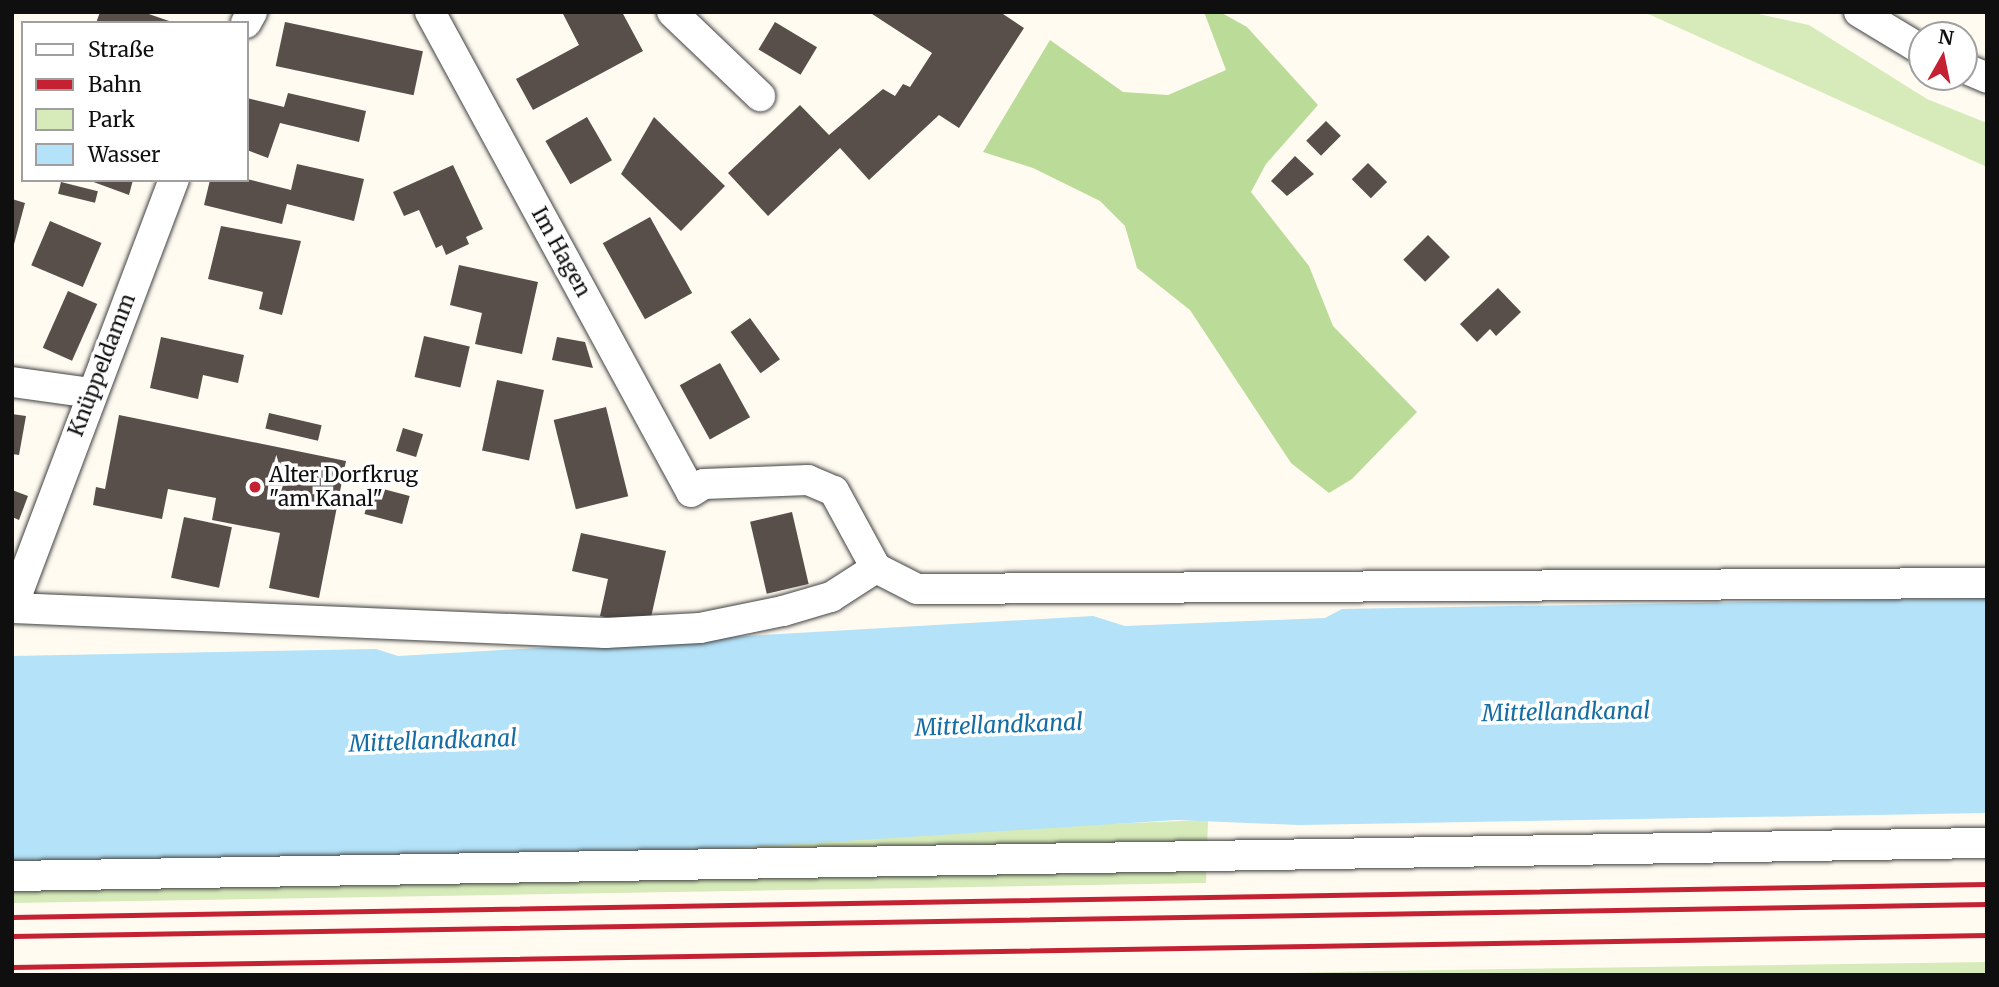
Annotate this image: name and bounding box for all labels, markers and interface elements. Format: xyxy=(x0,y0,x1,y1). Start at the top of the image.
legend xyxy=(21,21,248,182)
north arrow xyxy=(1908,21,1978,91)
text: N xyxy=(1937,24,1955,50)
text: Straße xyxy=(88,36,154,63)
text: Bahn xyxy=(88,71,142,98)
text: Park xyxy=(88,106,135,133)
text: Wasser xyxy=(88,141,160,168)
street label: Im Hagen xyxy=(526,203,596,301)
street label: Knüppeldamm xyxy=(63,290,141,440)
place label: Alter Dorfkrug "am Kanal" xyxy=(269,462,418,512)
marker: Alter Dorfkrug "am Kanal" xyxy=(247,479,263,495)
water label: Mittellandkanal xyxy=(1482,697,1650,727)
water label: Mittellandkanal xyxy=(914,708,1084,742)
water label: Mittellandkanal xyxy=(348,724,518,758)

